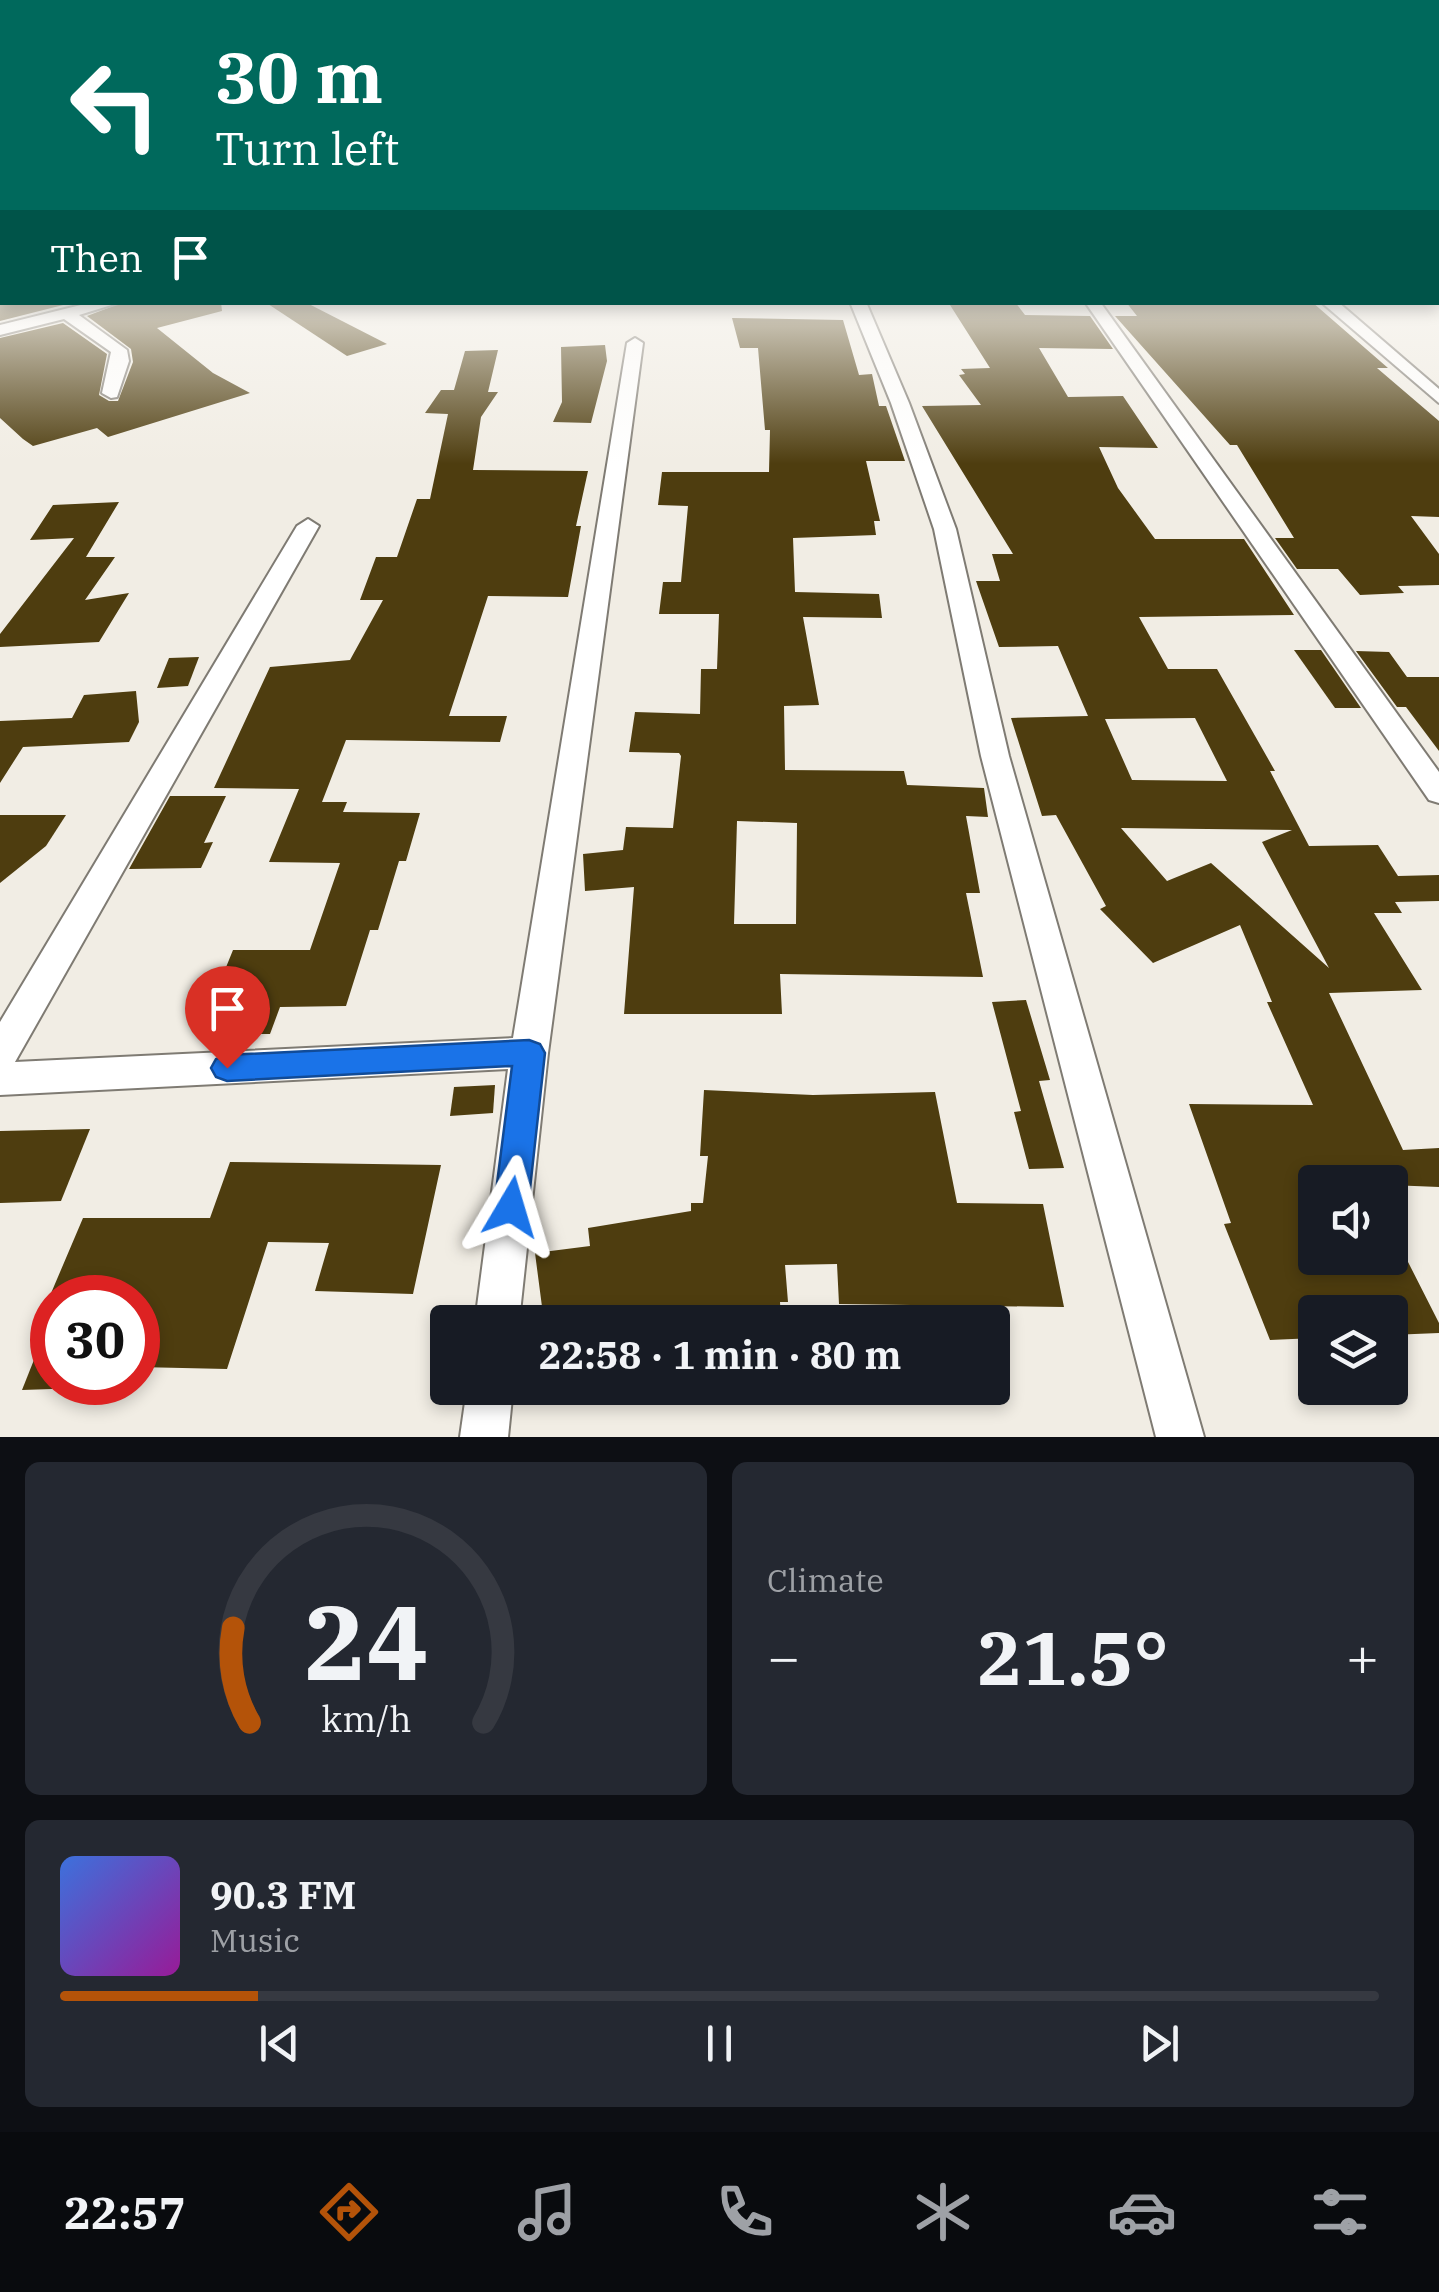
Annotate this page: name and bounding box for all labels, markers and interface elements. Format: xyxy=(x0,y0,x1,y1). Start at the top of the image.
text: 30 m xyxy=(215,31,383,122)
icon: left xyxy=(50,40,180,170)
text: Turn left xyxy=(215,119,399,177)
icon: arrive xyxy=(163,230,218,285)
text: Then xyxy=(50,233,143,282)
pin xyxy=(185,966,270,1069)
icon: arrive xyxy=(200,981,255,1036)
position arrow xyxy=(459,1155,563,1259)
map controls xyxy=(1298,1165,1408,1405)
button: sound xyxy=(1298,1165,1408,1275)
speed limit sign: 30 xyxy=(30,1275,160,1405)
button: layers xyxy=(1298,1295,1408,1405)
text: 22:58 · 1 min · 80 m xyxy=(539,1330,901,1379)
text: Climate xyxy=(767,1559,884,1601)
text: 24 xyxy=(304,1573,428,1709)
text: 21.5° xyxy=(977,1608,1169,1706)
text: − xyxy=(767,1621,800,1692)
text: + xyxy=(1346,1621,1379,1692)
text: km/h xyxy=(321,1695,411,1742)
text: 90.3 FM xyxy=(210,1870,356,1919)
text: Music xyxy=(210,1919,300,1961)
icon: previous xyxy=(252,2016,307,2071)
icon: pause xyxy=(692,2016,747,2071)
icon: next xyxy=(1132,2016,1187,2071)
icon: directions xyxy=(314,2177,384,2247)
icon: music xyxy=(512,2177,582,2247)
icon: phone xyxy=(710,2177,780,2247)
icon: climate xyxy=(908,2177,978,2247)
icon: car xyxy=(1107,2177,1177,2247)
icon: filters xyxy=(1305,2177,1375,2247)
text: 22:57 xyxy=(64,2183,186,2241)

